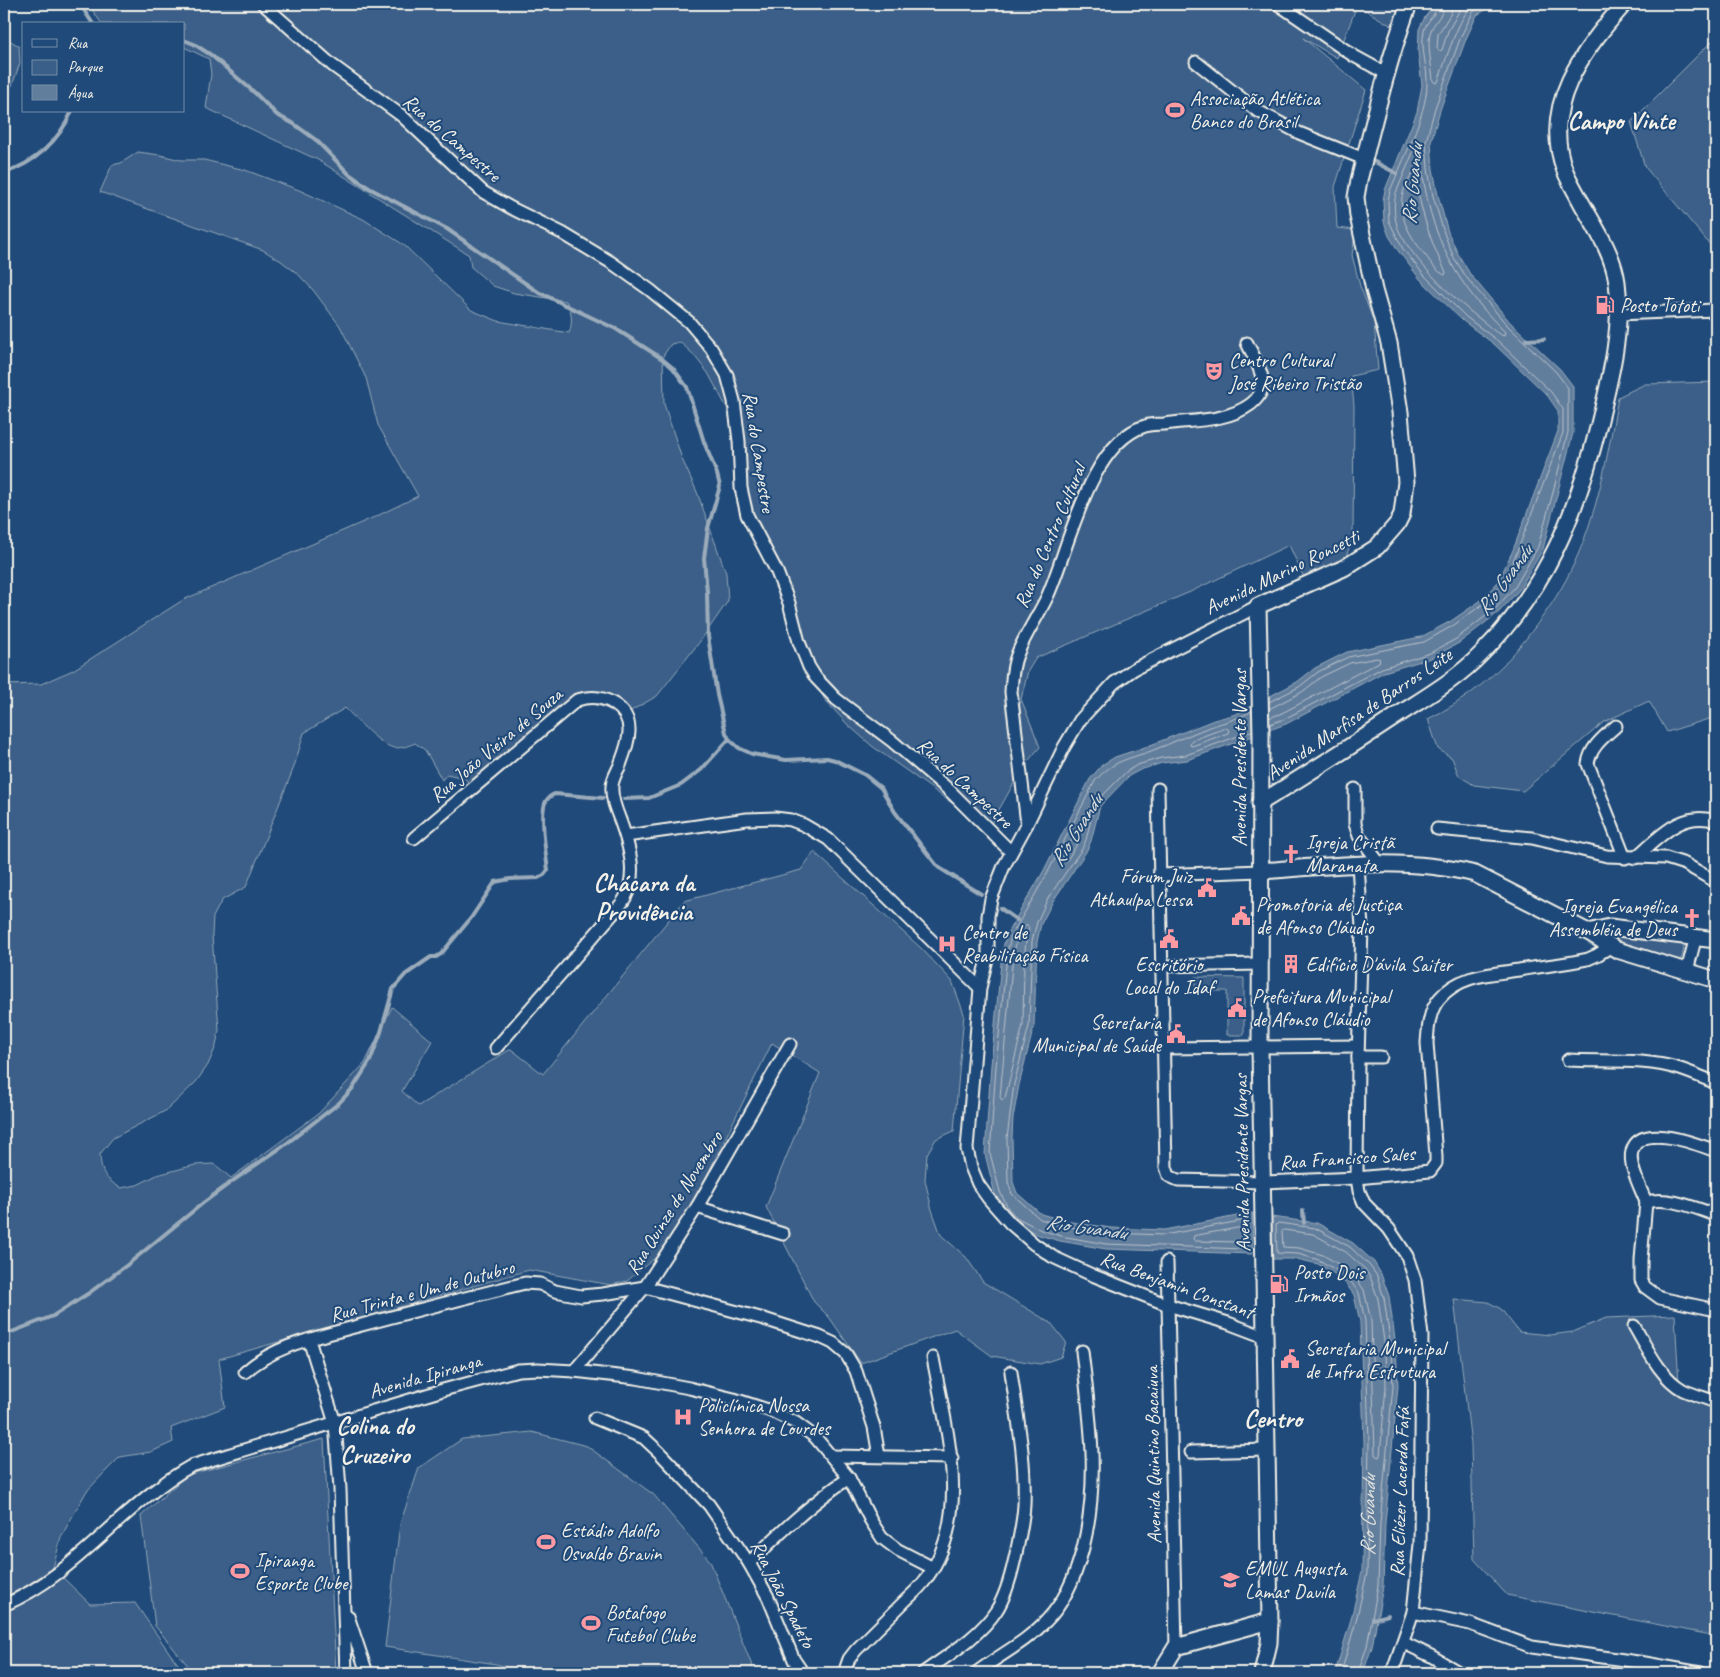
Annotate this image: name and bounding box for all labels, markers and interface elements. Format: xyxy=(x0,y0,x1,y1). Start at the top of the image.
legend xyxy=(22,22,185,112)
text: Rua xyxy=(68,34,88,53)
text: Parque xyxy=(68,58,104,77)
text: Água xyxy=(68,84,93,103)
place label: Associação Atlética Banco do Brasil xyxy=(1190,86,1322,134)
street label: Rua do Campestre xyxy=(398,89,507,188)
sports icon: Associação Atlética Banco do Brasil xyxy=(1164,99,1186,121)
district label: Campo Vinte xyxy=(1567,105,1677,137)
water label: Rio Guandu xyxy=(1396,140,1429,225)
place label: Posto Tototi xyxy=(1620,293,1702,318)
fuel station icon: Posto Tototi xyxy=(1594,294,1616,316)
place label: Centro Cultural José Ribeiro Tristão xyxy=(1228,348,1362,396)
theatre icon: Centro Cultural José Ribeiro Tristão xyxy=(1203,360,1225,382)
street label: Rua do Campestre xyxy=(737,390,781,516)
street label: Rua do Centro Cultural xyxy=(1008,457,1093,612)
street label: Avenida Marino Roncetti xyxy=(1201,523,1365,620)
water label: Rio Guandu xyxy=(1470,537,1540,620)
street label: Avenida Marfisa de Barros Leite xyxy=(1261,642,1458,786)
street label: Avenida Presidente Vargas xyxy=(1227,667,1252,847)
street label: Rua João Vieira de Souza xyxy=(424,681,569,808)
street label: Rua do Campestre xyxy=(912,732,1019,835)
water label: Rio Guandu xyxy=(1044,786,1110,871)
place label: Igreja Cristã Maranata xyxy=(1306,830,1396,878)
church icon: Igreja Cristã Maranata xyxy=(1280,843,1302,865)
place label: Fórum Juiz Athaulpa Lessa xyxy=(1089,864,1194,912)
district label: Chácara da Providência xyxy=(594,867,697,928)
public building icon: Fórum Juiz Athaulpa Lessa xyxy=(1196,877,1218,899)
place label: Promotoria de Justiça de Afonso Cláudio xyxy=(1256,892,1403,940)
place label: Igreja Evangélica Assembléia de Deus xyxy=(1549,894,1679,942)
public building icon: Promotoria de Justiça de Afonso Cláudio xyxy=(1230,905,1252,927)
church icon: Igreja Evangélica Assembléia de Deus xyxy=(1681,907,1703,929)
place label: Centro de Reabilitação Física xyxy=(962,920,1089,968)
public building icon: Escritório Local do Idaf xyxy=(1158,928,1180,950)
hospital icon: Centro de Reabilitação Física xyxy=(936,933,958,955)
place label: Escritório Local do Idaf xyxy=(1125,952,1218,1000)
place label: Edifício D'ávila Saiter xyxy=(1306,952,1454,977)
building icon: Edifício D'ávila Saiter xyxy=(1280,953,1302,975)
place label: Prefeitura Municipal de Afonso Cláudio xyxy=(1252,984,1394,1032)
public building icon: Prefeitura Municipal de Afonso Cláudio xyxy=(1226,997,1248,1019)
place label: Secretaria Municipal de Saúde xyxy=(1033,1010,1163,1058)
public building icon: Secretaria Municipal de Saúde xyxy=(1165,1023,1187,1045)
street label: Avenida Presidente Vargas xyxy=(1228,1072,1256,1252)
street label: Rua Quinze de Novembro xyxy=(620,1126,729,1279)
street label: Rua Francisco Sales xyxy=(1279,1141,1418,1175)
water label: Rio Guandu xyxy=(1044,1209,1131,1246)
street label: Rua Benjamin Constant xyxy=(1097,1246,1260,1325)
street label: Rua Trinta e Um de Outubro xyxy=(327,1254,518,1328)
place label: Posto Dois Irmãos xyxy=(1294,1260,1366,1308)
fuel station icon: Posto Dois Irmãos xyxy=(1268,1273,1290,1295)
place label: Secretaria Municipal de Infra Estrutura xyxy=(1305,1336,1449,1384)
street label: Avenida Ipiranga xyxy=(366,1348,486,1404)
public building icon: Secretaria Municipal de Infra Estrutura xyxy=(1279,1348,1301,1370)
street label: Avenida Quintino Bacaiuva xyxy=(1139,1364,1167,1544)
place label: Policlínica Nossa Senhora de Lourdes xyxy=(698,1393,832,1441)
district label: Centro xyxy=(1244,1403,1305,1435)
street label: Rua Eliézer Lacerda Fafá xyxy=(1385,1405,1416,1577)
hospital icon: Policlínica Nossa Senhora de Lourdes xyxy=(672,1406,694,1428)
district label: Colina do Cruzeiro xyxy=(336,1410,416,1471)
water label: Rio Guandu xyxy=(1354,1472,1382,1556)
place label: Estádio Adolfo Osvaldo Bravin xyxy=(561,1518,663,1566)
sports icon: Estádio Adolfo Osvaldo Bravin xyxy=(535,1531,557,1553)
street label: Rua João Spadeto xyxy=(745,1536,821,1653)
place label: Ipiranga Esporte Clube xyxy=(255,1548,349,1596)
place label: EMUL Augusta Lamas Davila xyxy=(1245,1556,1348,1604)
sports icon: Ipiranga Esporte Clube xyxy=(229,1560,251,1582)
school or university icon: EMUL Augusta Lamas Davila xyxy=(1219,1569,1241,1591)
place label: Botafogo Futebol Clube xyxy=(606,1600,696,1648)
sports icon: Botafogo Futebol Clube xyxy=(580,1612,602,1634)

